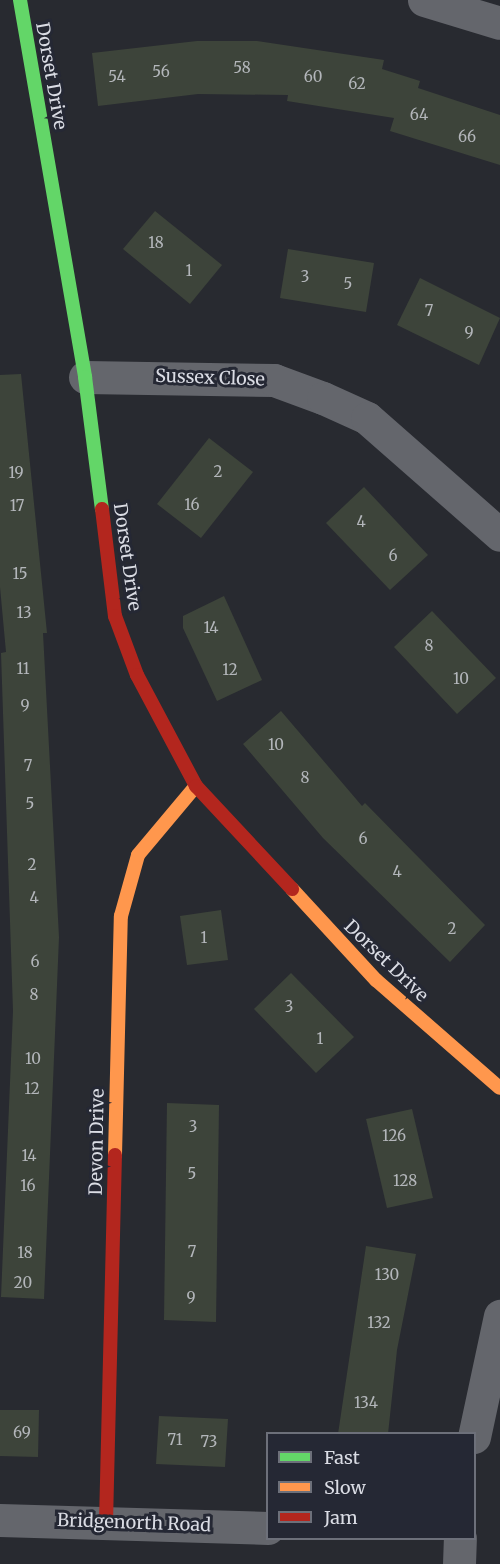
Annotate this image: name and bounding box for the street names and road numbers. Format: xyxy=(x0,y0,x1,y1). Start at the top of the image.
street label: Dorset Drive xyxy=(31,21,71,131)
street label: Sussex Close xyxy=(155,365,265,391)
street label: Dorset Drive xyxy=(109,502,145,612)
street label: Dorset Drive xyxy=(339,916,433,1006)
street label: Devon Drive xyxy=(85,1088,109,1196)
street label: Bridgenorth Road xyxy=(57,1510,211,1536)

